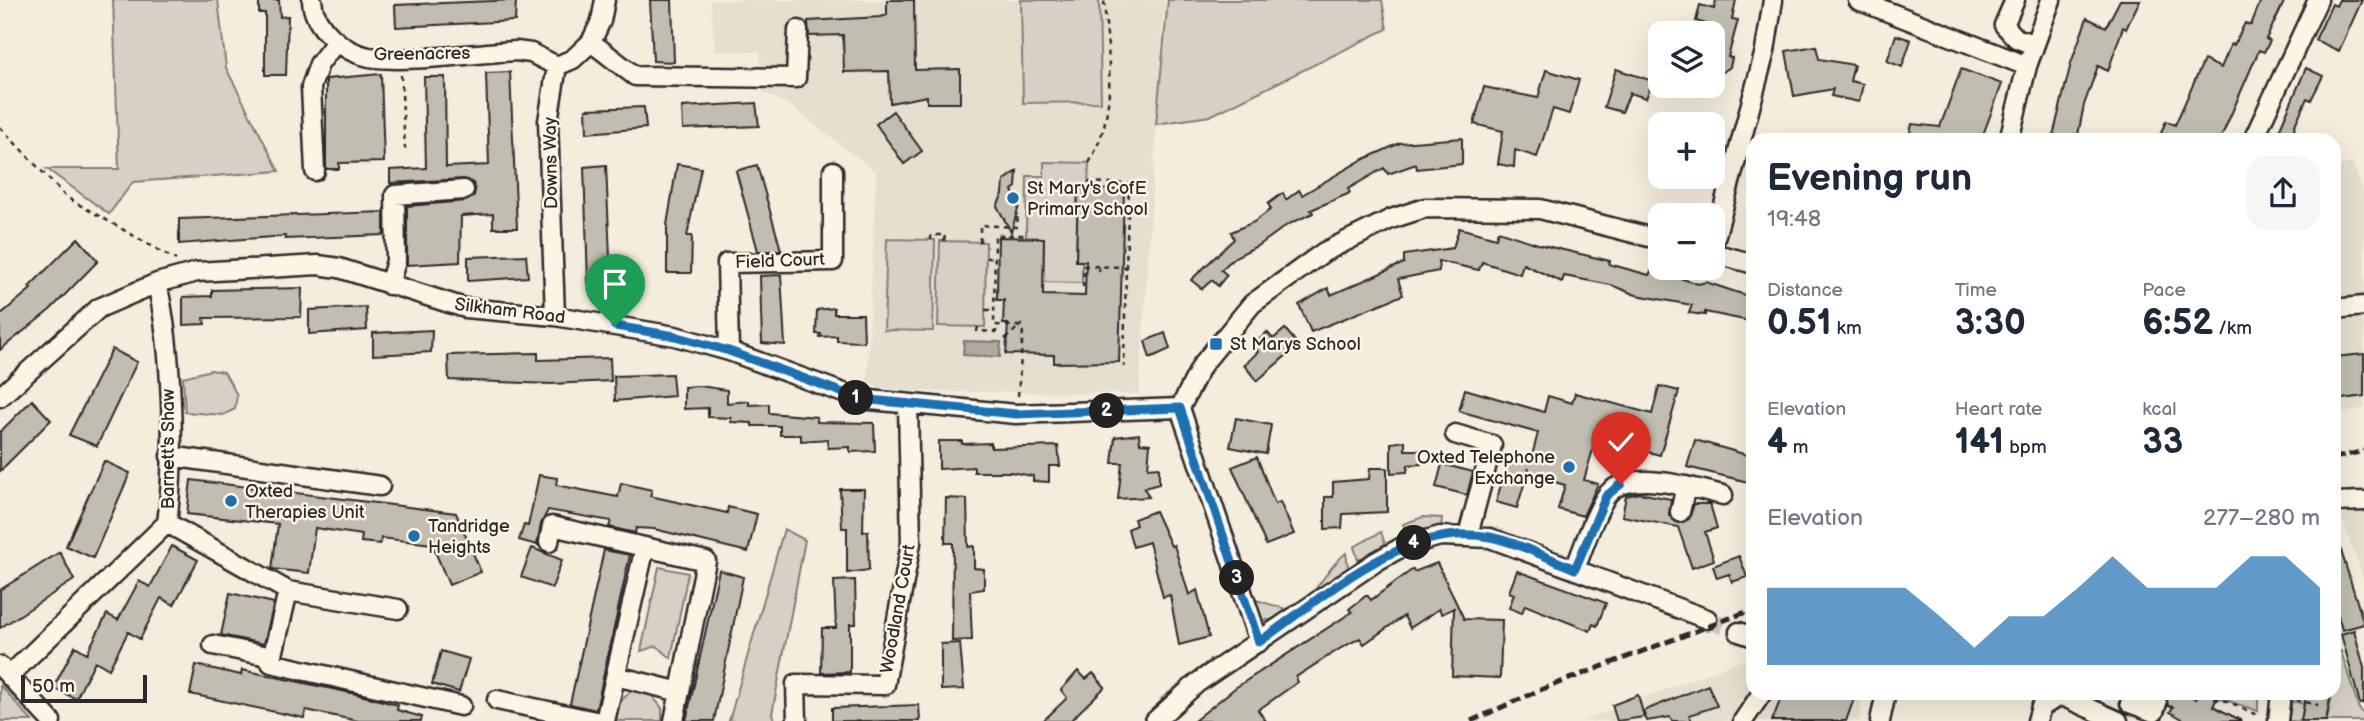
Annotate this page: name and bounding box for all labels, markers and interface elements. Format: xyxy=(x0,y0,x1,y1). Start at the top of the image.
map controls xyxy=(1648,21,1725,280)
button: layers xyxy=(1648,21,1725,98)
street label: Greenacres xyxy=(374,43,471,65)
button: + xyxy=(1648,112,1725,189)
street label: Downs Way xyxy=(540,116,562,209)
text: Evening run xyxy=(1767,156,1972,201)
button: share xyxy=(2246,156,2320,230)
place label: St Mary's CofE Primary School xyxy=(1027,178,1148,220)
marker: St Mary's CofE Primary School xyxy=(1005,190,1021,206)
button: − xyxy=(1648,203,1725,280)
text: 19:48 xyxy=(1767,205,1821,233)
street label: Field Court xyxy=(735,249,826,273)
pin xyxy=(585,254,645,326)
icon: arrive xyxy=(596,265,634,303)
text: Distance xyxy=(1767,279,1843,302)
text: Time xyxy=(1955,279,1997,302)
text: Pace xyxy=(2142,279,2186,302)
street label: Silkham Road xyxy=(453,294,567,328)
text: 0.51 xyxy=(1767,302,1831,345)
text: 3:30 xyxy=(1955,302,2026,345)
text: 6:52 xyxy=(2142,302,2213,345)
text: km xyxy=(1831,317,1862,340)
text: /km xyxy=(2213,317,2252,340)
place label: St Marys School xyxy=(1230,334,1361,355)
marker: St Marys School xyxy=(1208,336,1224,352)
pin: 1 xyxy=(838,380,874,416)
text: 1 xyxy=(852,386,860,409)
street label: Barnett's Shaw xyxy=(158,389,179,509)
pin: 2 xyxy=(1090,394,1124,428)
text: Elevation xyxy=(1767,398,1846,421)
text: Heart rate xyxy=(1955,398,2042,421)
text: kcal xyxy=(2142,398,2176,421)
text: 2 xyxy=(1101,399,1112,422)
pin xyxy=(1591,412,1651,484)
text: 4 xyxy=(1767,421,1788,464)
text: 141 xyxy=(1955,421,2004,464)
text: 33 xyxy=(2142,421,2183,464)
icon: check xyxy=(1602,423,1640,461)
text: m xyxy=(1788,436,1808,459)
text: bpm xyxy=(2004,436,2047,459)
place label: Oxted Telephone Exchange xyxy=(1417,447,1555,489)
marker: Oxted Telephone Exchange xyxy=(1561,459,1577,475)
place label: Oxted Therapies Unit xyxy=(245,481,365,523)
marker: Oxted Therapies Unit xyxy=(223,493,239,509)
text: Elevation xyxy=(1767,504,1863,532)
text: 277–280 m xyxy=(2203,504,2320,532)
place label: Tandridge Heights xyxy=(428,516,510,558)
pin: 4 xyxy=(1396,526,1432,560)
marker: Tandridge Heights xyxy=(406,528,422,544)
text: 4 xyxy=(1408,531,1419,554)
street label: Woodland Court xyxy=(876,542,920,675)
pin: 3 xyxy=(1220,560,1254,596)
text: 3 xyxy=(1231,566,1242,589)
scale bar xyxy=(21,672,147,704)
text: 50 m xyxy=(32,675,75,698)

